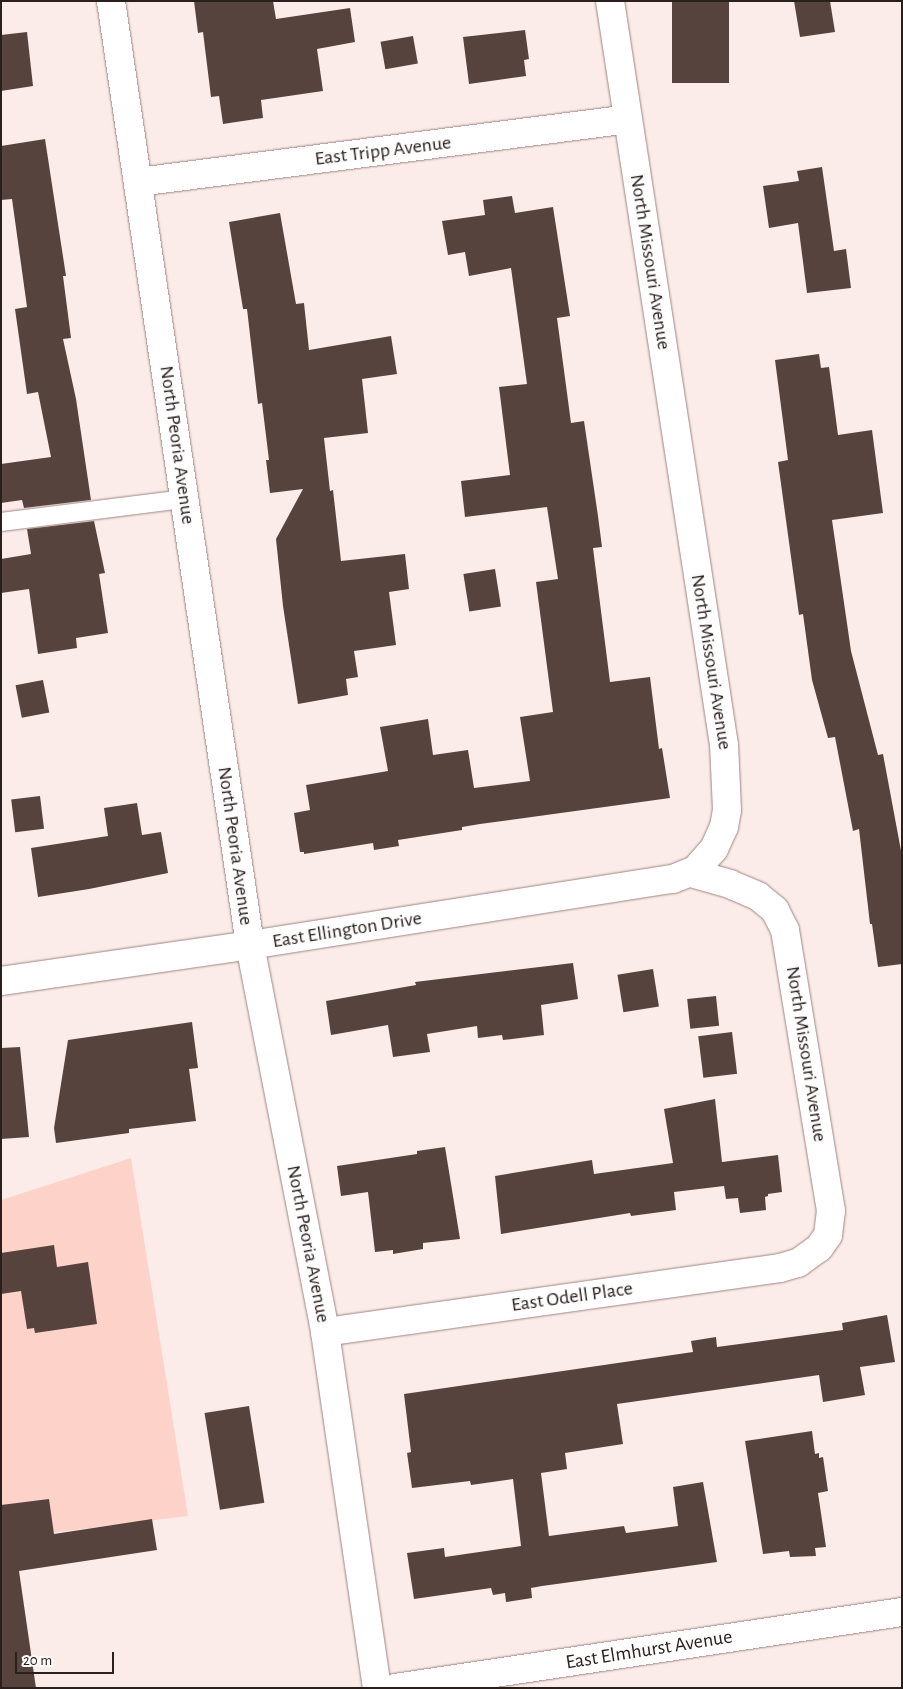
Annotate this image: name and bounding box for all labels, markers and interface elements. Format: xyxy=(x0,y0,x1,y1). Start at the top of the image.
street label: East Tripp Avenue xyxy=(313,131,453,171)
street label: North Missouri Avenue xyxy=(624,172,676,352)
street label: North Peoria Avenue xyxy=(154,364,200,526)
street label: North Missouri Avenue xyxy=(685,572,737,752)
street label: North Peoria Avenue xyxy=(212,765,258,927)
street label: East Ellington Drive xyxy=(271,906,423,954)
street label: North Missouri Avenue xyxy=(780,964,832,1144)
street label: North Peoria Avenue xyxy=(281,1163,335,1325)
street label: East Odell Place xyxy=(510,1277,634,1317)
street label: East Elmhurst Avenue xyxy=(564,1625,734,1675)
scale bar xyxy=(18,1642,116,1674)
text: 20 m xyxy=(23,1653,52,1668)

